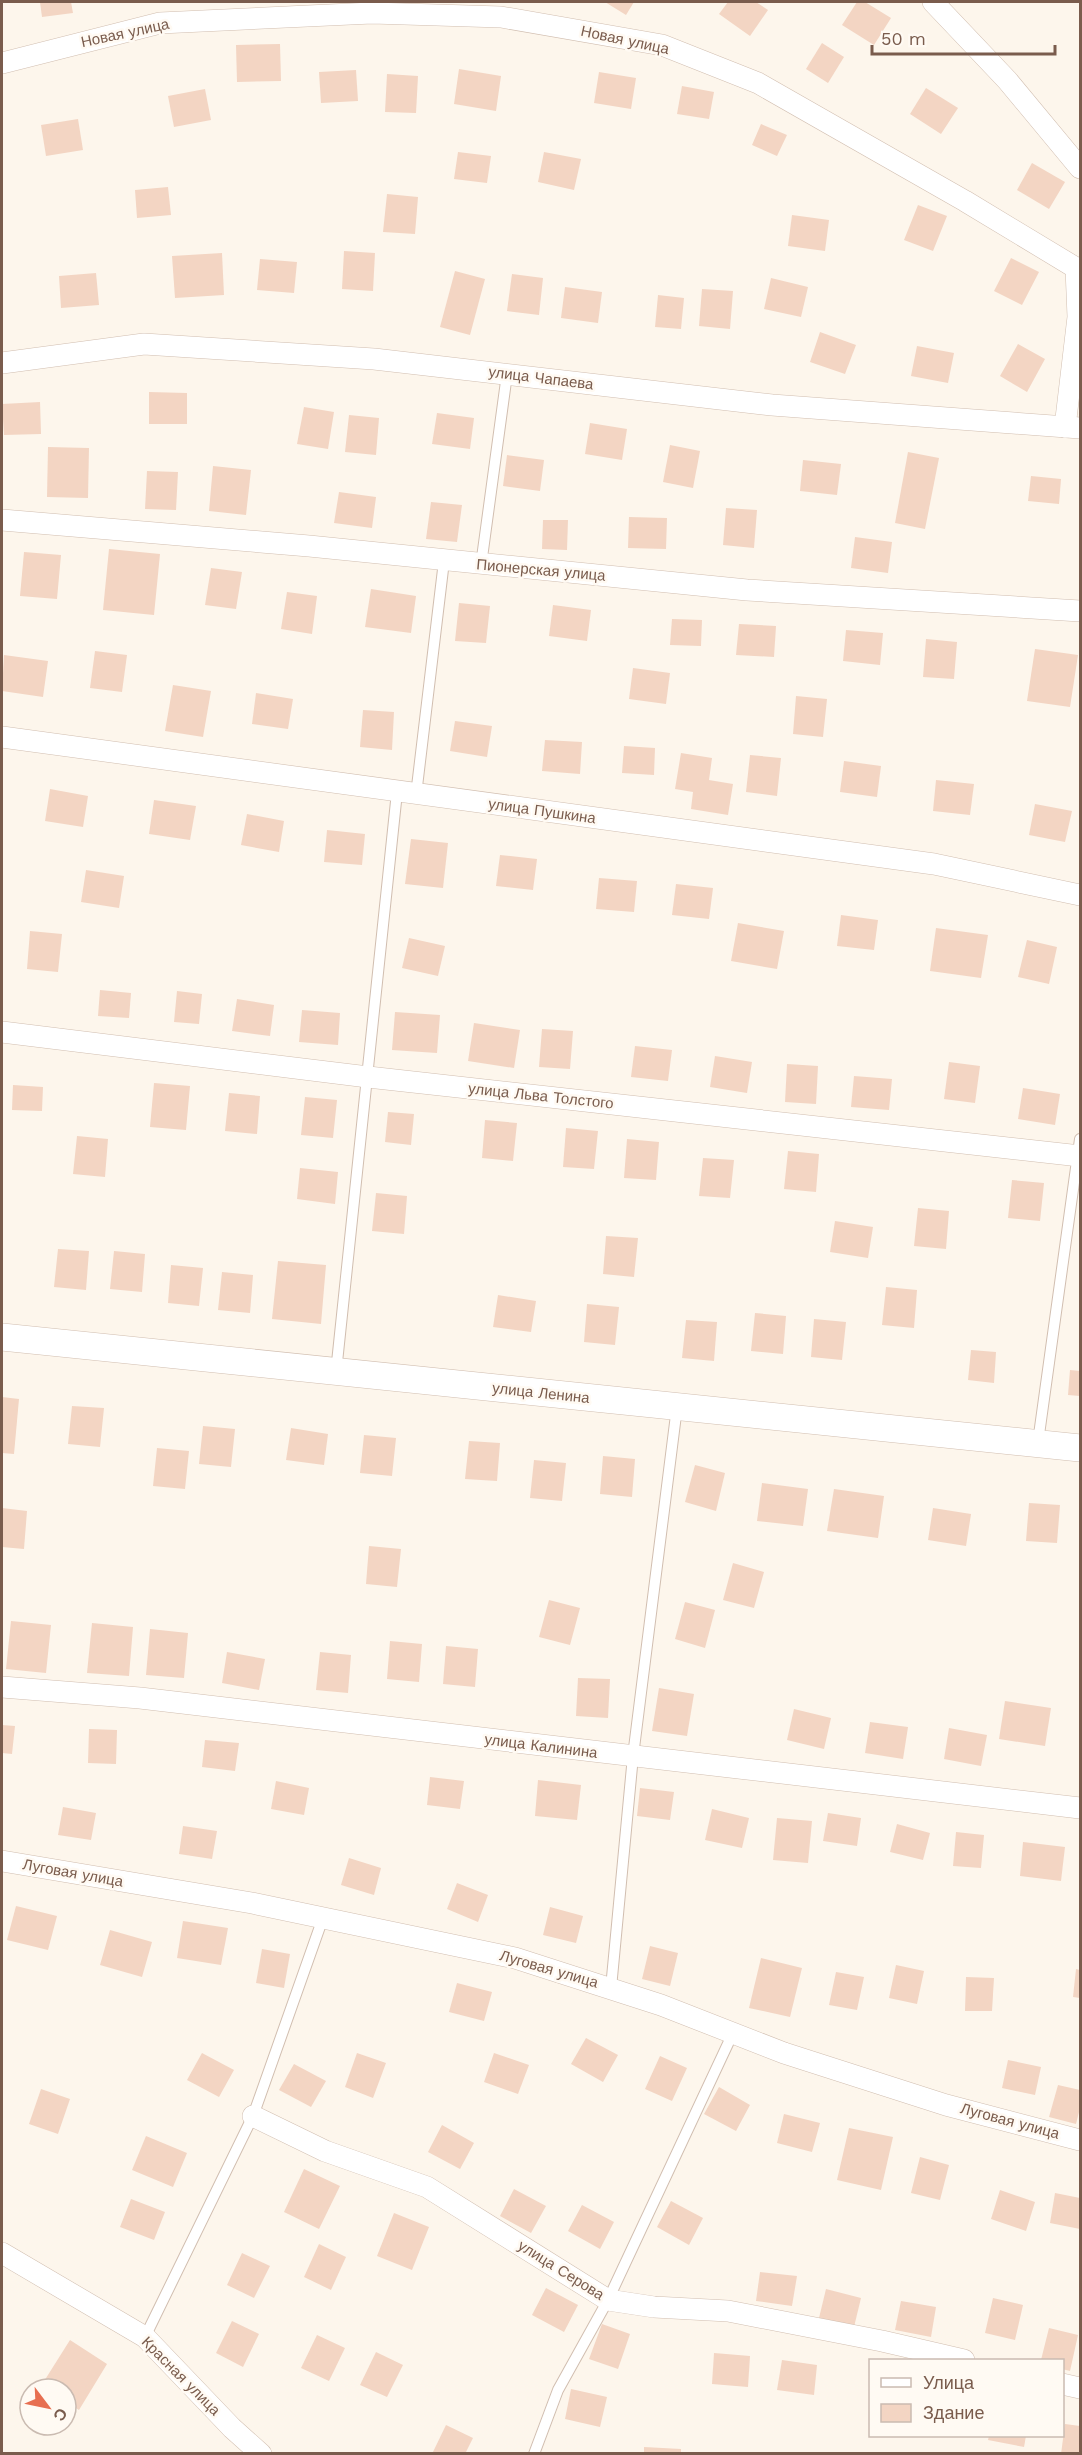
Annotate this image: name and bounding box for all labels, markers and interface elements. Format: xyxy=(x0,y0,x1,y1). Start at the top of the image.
street label: Новая улица xyxy=(79,15,171,51)
scale bar xyxy=(872,18,1055,56)
street label: Новая улица xyxy=(579,22,671,58)
text: 50 m xyxy=(881,28,926,49)
street label: улица Чапаева xyxy=(487,363,595,393)
street label: Пионерская улица xyxy=(476,555,607,585)
street label: улица Пушкина xyxy=(487,795,597,828)
street label: улица Льва Толстого xyxy=(467,1079,615,1113)
street label: улица Ленина xyxy=(491,1379,591,1407)
street label: улица Калинина xyxy=(483,1730,599,1762)
street label: Луговая улица xyxy=(21,1855,125,1891)
street label: Луговая улица xyxy=(498,1946,601,1992)
street label: Луговая улица xyxy=(959,2099,1062,2143)
street label: улица Серова xyxy=(515,2236,608,2304)
street label: Красная улица xyxy=(138,2333,225,2420)
legend xyxy=(869,2359,1064,2437)
text: Улица xyxy=(923,2372,975,2393)
north arrow xyxy=(18,2377,78,2437)
text: Здание xyxy=(923,2402,984,2423)
text: С xyxy=(49,2405,71,2425)

